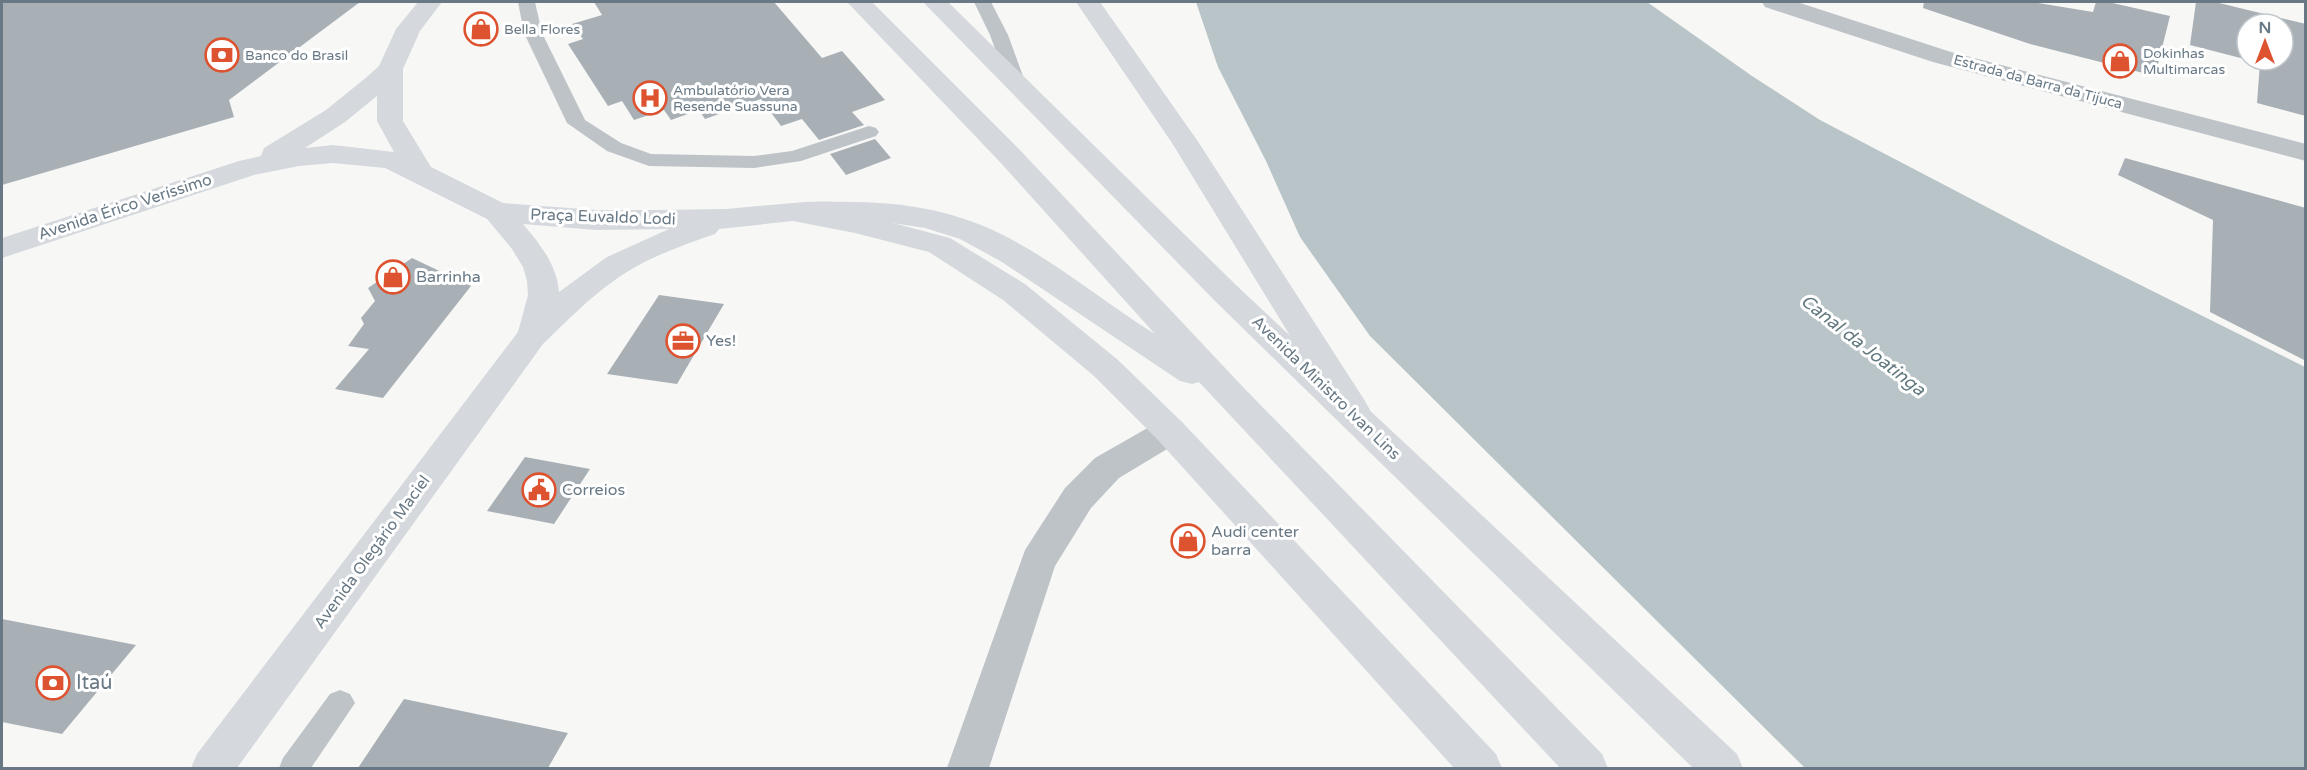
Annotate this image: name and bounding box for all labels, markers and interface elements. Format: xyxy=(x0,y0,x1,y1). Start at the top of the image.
shop icon: Bella Flores xyxy=(463,11,499,47)
north arrow xyxy=(2235,12,2295,72)
text: N xyxy=(2259,18,2271,38)
place label: Bella Flores xyxy=(504,21,581,38)
bank icon: Banco do Brasil xyxy=(204,37,240,73)
shop icon: Dokinhas Multimarcas xyxy=(2102,43,2138,79)
place label: Dokinhas Multimarcas xyxy=(2143,45,2225,78)
place label: Banco do Brasil xyxy=(245,47,348,64)
street label: Estrada da Barra da Tijuca xyxy=(1952,51,2124,113)
hospital icon: Ambulatório Vera Resende Suassuna xyxy=(632,80,668,116)
place label: Ambulatório Vera Resende Suassuna xyxy=(673,82,798,115)
street label: Avenida Érico Veríssimo xyxy=(36,169,214,245)
street label: Praça Euvaldo Lodi xyxy=(530,204,676,230)
shop icon: Barrinha xyxy=(375,259,411,295)
place label: Barrinha xyxy=(416,267,481,287)
water label: Canal da Joatinga xyxy=(1796,290,1930,401)
street label: Avenida Ministro Ivan Lins xyxy=(1248,312,1404,464)
office icon: Yes! xyxy=(665,323,701,359)
place label: Yes! xyxy=(706,331,736,351)
street label: Avenida Olegário Maciel xyxy=(310,471,434,633)
public building icon: Correios xyxy=(521,472,557,508)
place label: Correios xyxy=(562,480,625,500)
place label: Audi center barra xyxy=(1211,522,1300,560)
shop icon: Audi center barra xyxy=(1170,523,1206,559)
bank icon: Itaú xyxy=(35,665,71,701)
place label: Itaú xyxy=(76,671,112,695)

